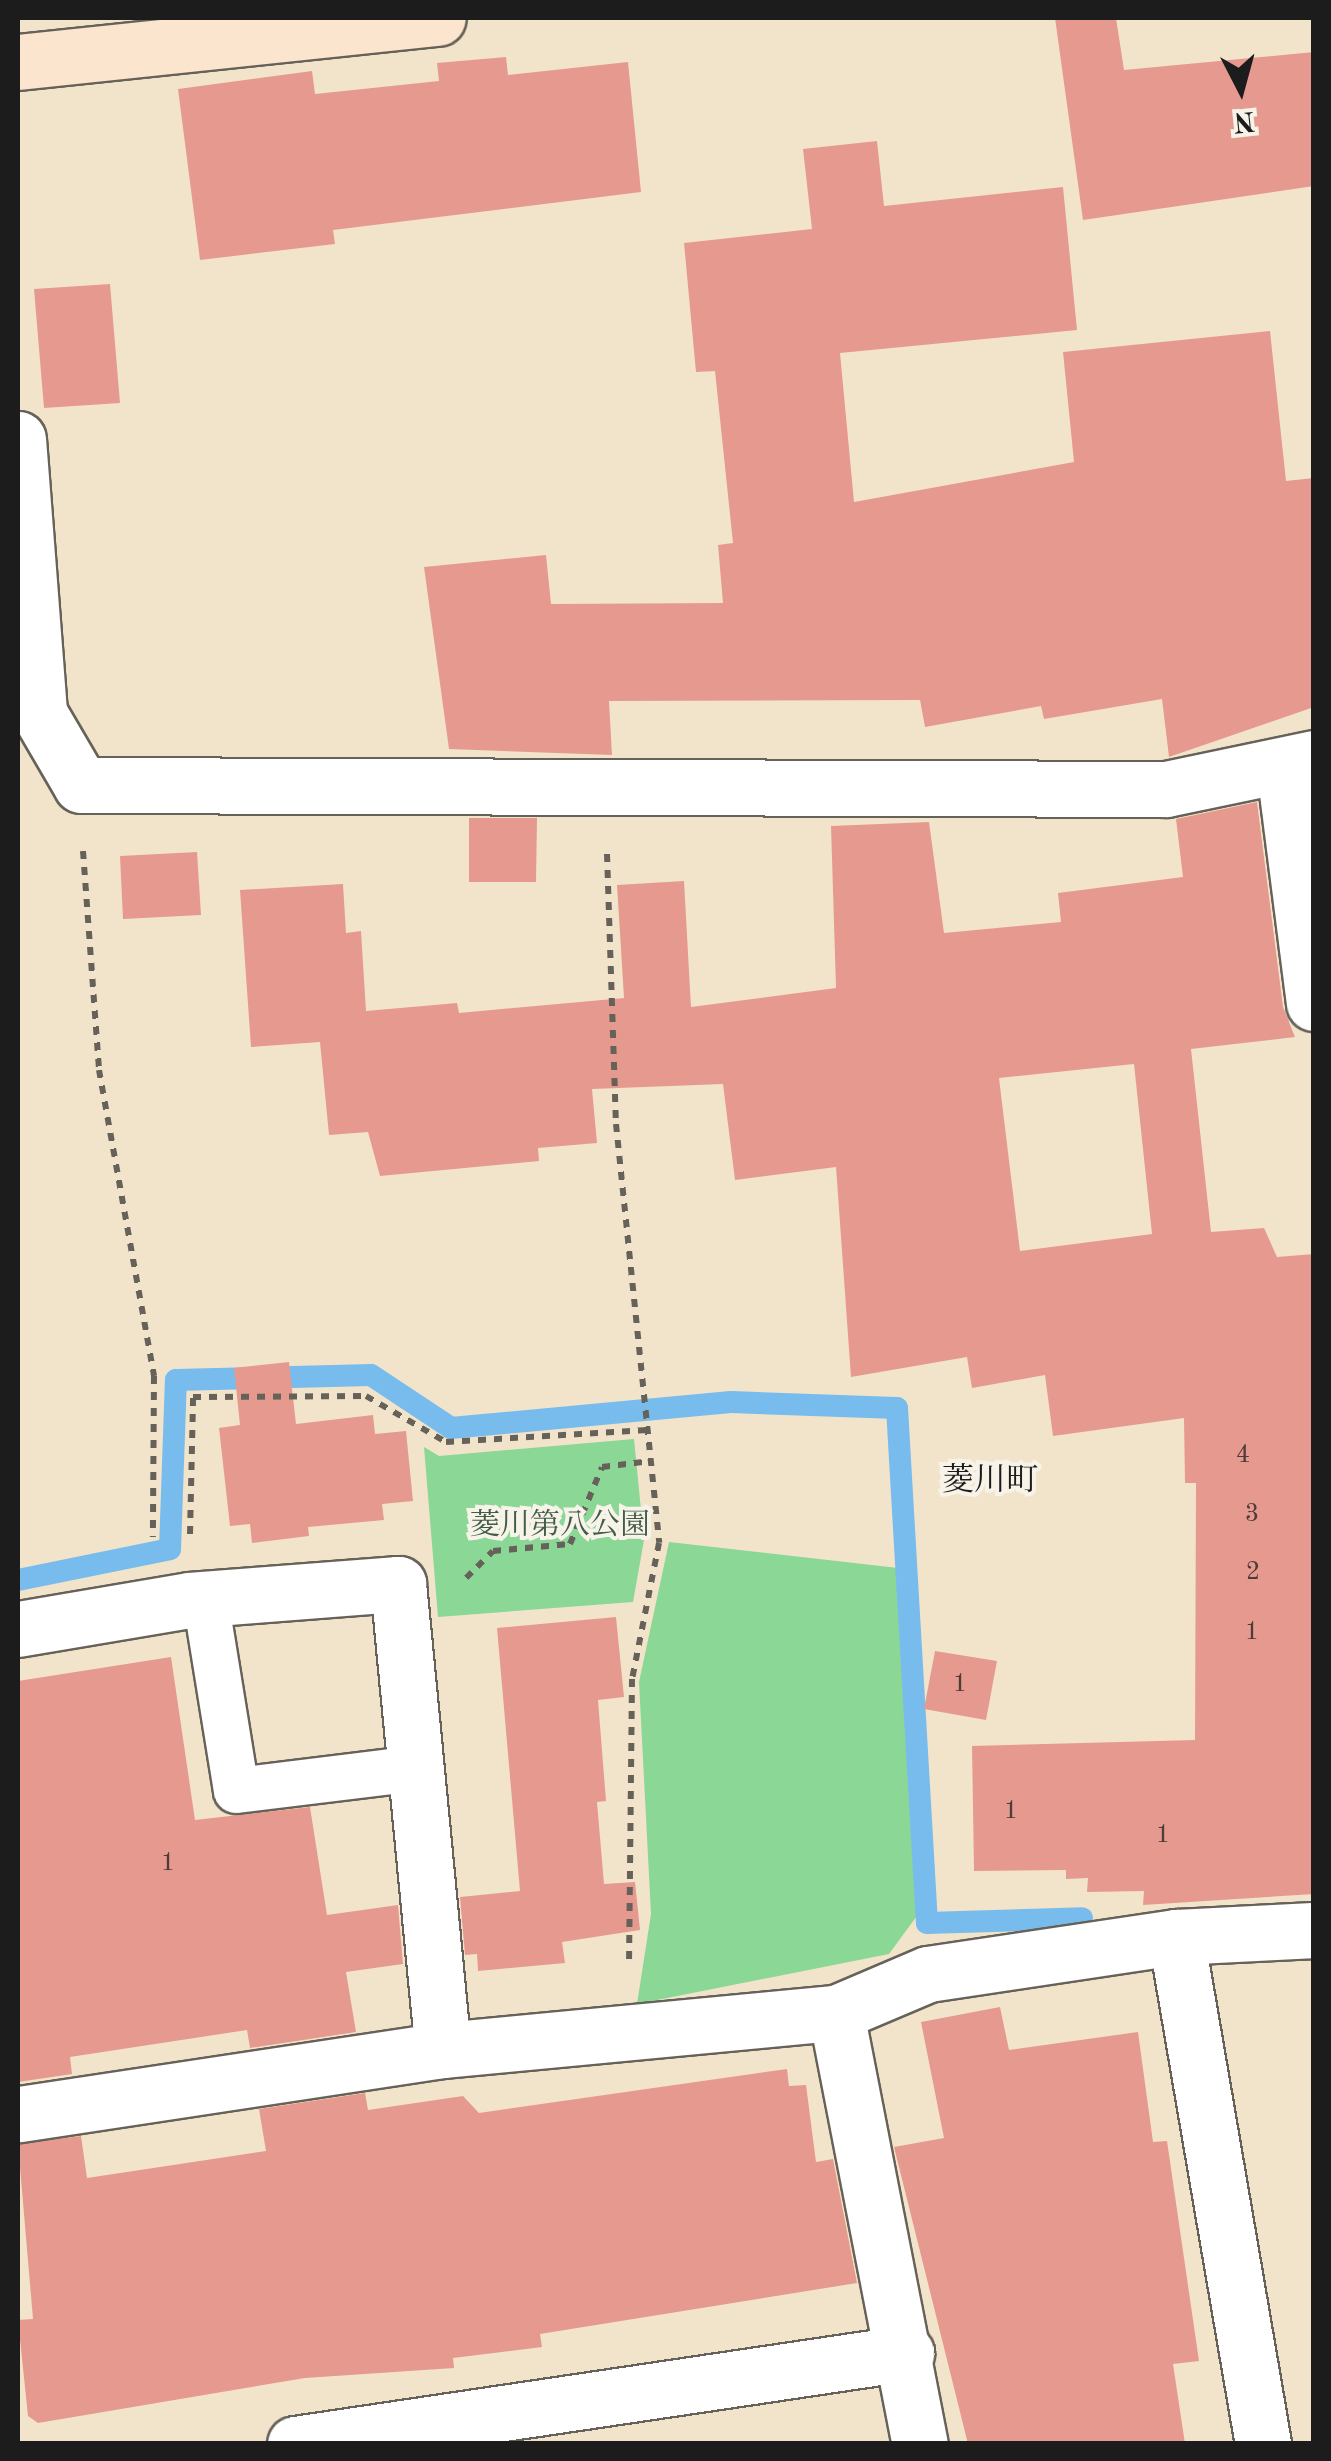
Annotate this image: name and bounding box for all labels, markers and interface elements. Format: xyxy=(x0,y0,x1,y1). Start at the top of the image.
north arrow xyxy=(1191,40,1291,140)
text: N xyxy=(1232,105,1256,135)
house number: 4 xyxy=(1236,1441,1250,1471)
district label: 菱川町 xyxy=(942,1463,1038,1501)
house number: 3 xyxy=(1245,1500,1259,1530)
park label: 菱川第八公園 xyxy=(470,1508,650,1544)
house number: 2 xyxy=(1246,1558,1260,1588)
house number: 1 xyxy=(1245,1618,1259,1648)
house number: 1 xyxy=(953,1670,967,1700)
house number: 1 xyxy=(1004,1797,1018,1827)
house number: 1 xyxy=(1156,1821,1170,1851)
house number: 1 xyxy=(161,1849,175,1879)

